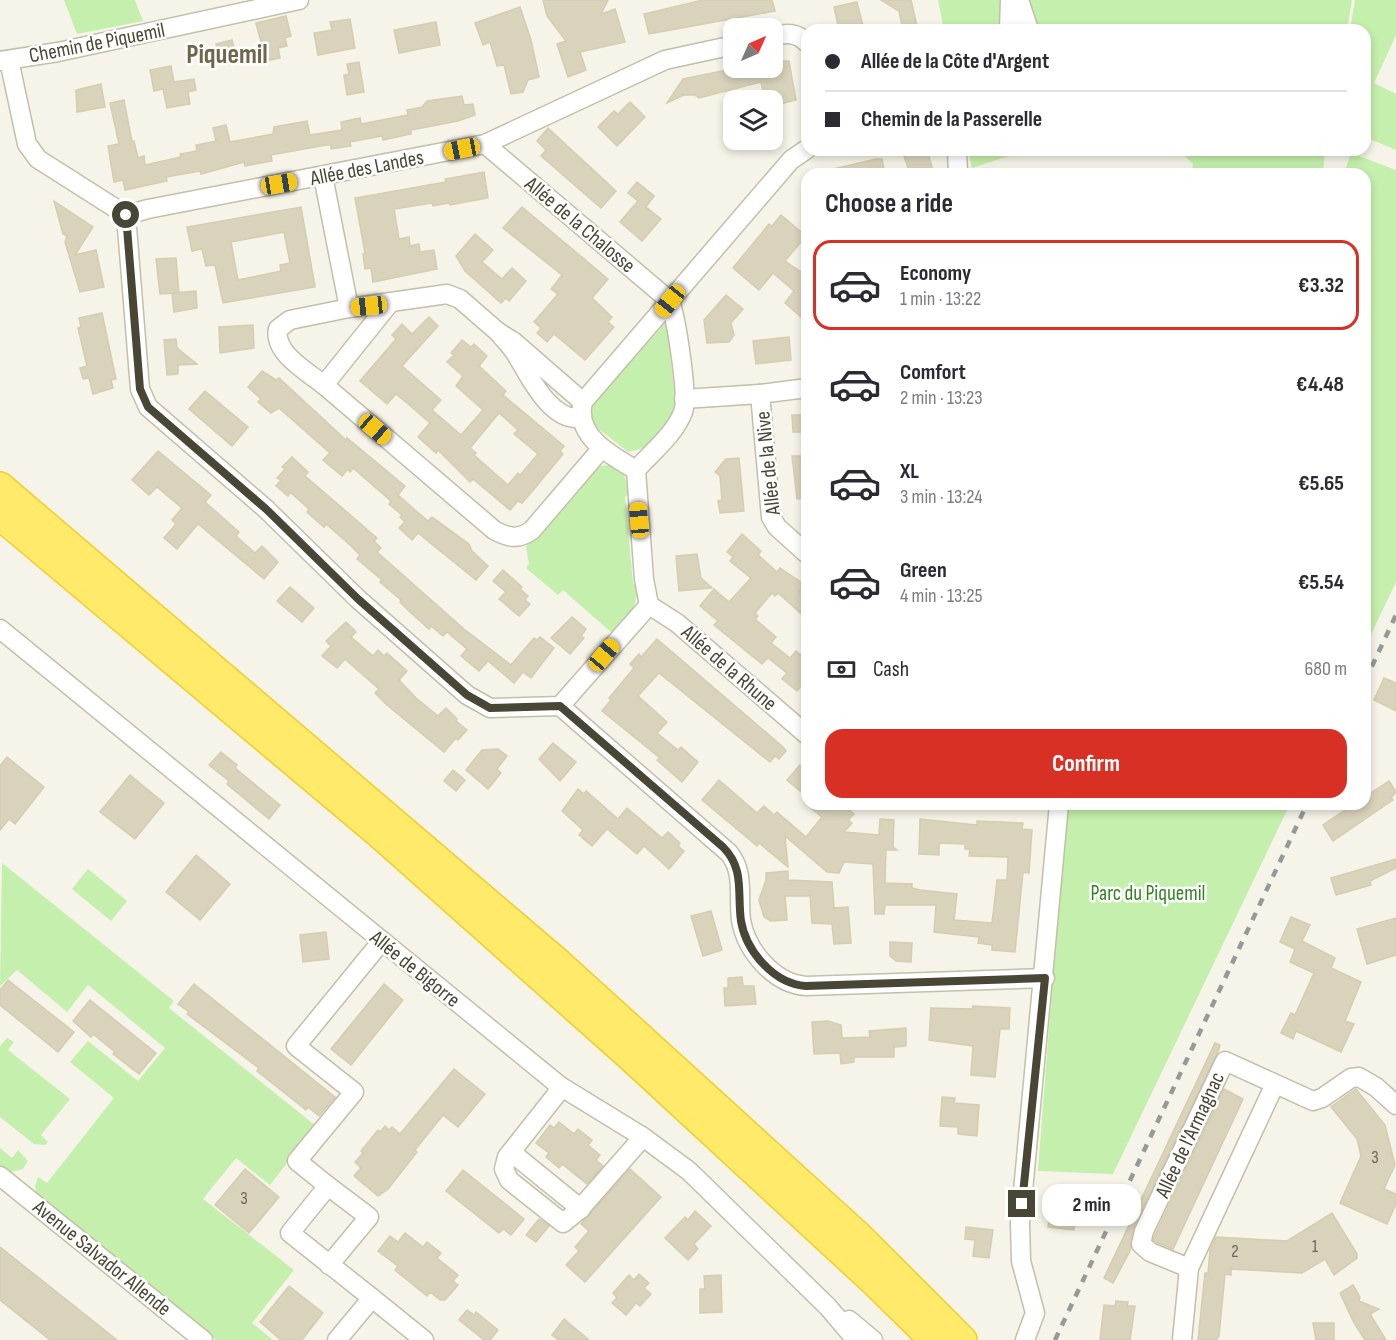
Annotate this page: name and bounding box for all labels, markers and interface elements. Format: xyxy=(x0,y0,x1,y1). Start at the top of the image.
street label: Chemin de Piquemil xyxy=(27,18,167,68)
north arrow xyxy=(723,18,783,78)
map controls xyxy=(723,18,783,150)
district label: Piquemil xyxy=(186,39,268,71)
text: Allée de la Côte d'Argent xyxy=(861,48,1049,75)
button: layers xyxy=(723,90,783,150)
text: Chemin de la Passerelle xyxy=(861,106,1042,133)
car xyxy=(443,137,481,161)
street label: Allée des Landes xyxy=(307,145,426,191)
street label: Allée de la Chalosse xyxy=(519,171,640,278)
car xyxy=(260,172,298,196)
text: Choose a ride xyxy=(825,188,953,220)
route start xyxy=(112,201,139,228)
icon: car xyxy=(828,258,882,312)
text: Economy xyxy=(900,260,971,287)
text: €3.32 xyxy=(1298,272,1344,299)
car xyxy=(652,281,688,321)
text: 1 min · 13:22 xyxy=(900,287,981,311)
car xyxy=(350,295,388,317)
icon: car xyxy=(828,357,882,411)
text: Comfort xyxy=(900,359,966,386)
text: €4.48 xyxy=(1296,371,1344,398)
text: 2 min · 13:23 xyxy=(900,386,983,410)
car xyxy=(356,410,394,448)
street label: Allée de la Nive xyxy=(750,410,786,517)
icon: car xyxy=(828,456,882,510)
text: XL xyxy=(900,458,919,485)
text: €5.65 xyxy=(1298,470,1344,497)
text: 3 min · 13:24 xyxy=(900,485,983,509)
car xyxy=(628,501,650,539)
icon: car xyxy=(828,555,882,609)
text: Green xyxy=(900,557,947,584)
text: €5.54 xyxy=(1298,569,1344,596)
text: 4 min · 13:25 xyxy=(900,584,982,608)
street label: Allée de la Rhune xyxy=(675,619,782,716)
car xyxy=(586,635,622,675)
icon: cash xyxy=(825,653,858,686)
text: Cash xyxy=(873,656,909,683)
text: 680 m xyxy=(1305,657,1347,681)
button: Confirm xyxy=(825,729,1347,798)
park label: Parc du Piquemil xyxy=(1091,881,1206,906)
street label: Allée de Bigorre xyxy=(364,925,465,1013)
street label: Allée de l'Armagnac xyxy=(1150,1068,1230,1203)
house number: 3 xyxy=(1371,1147,1379,1168)
callout: 2 min xyxy=(1043,1183,1142,1225)
house number: 3 xyxy=(240,1188,248,1209)
route end xyxy=(1008,1190,1035,1217)
text: 2 min xyxy=(1072,1193,1111,1217)
street label: Avenue Salvador Allende xyxy=(27,1194,176,1321)
house number: 1 xyxy=(1312,1236,1319,1257)
house number: 2 xyxy=(1231,1241,1239,1262)

